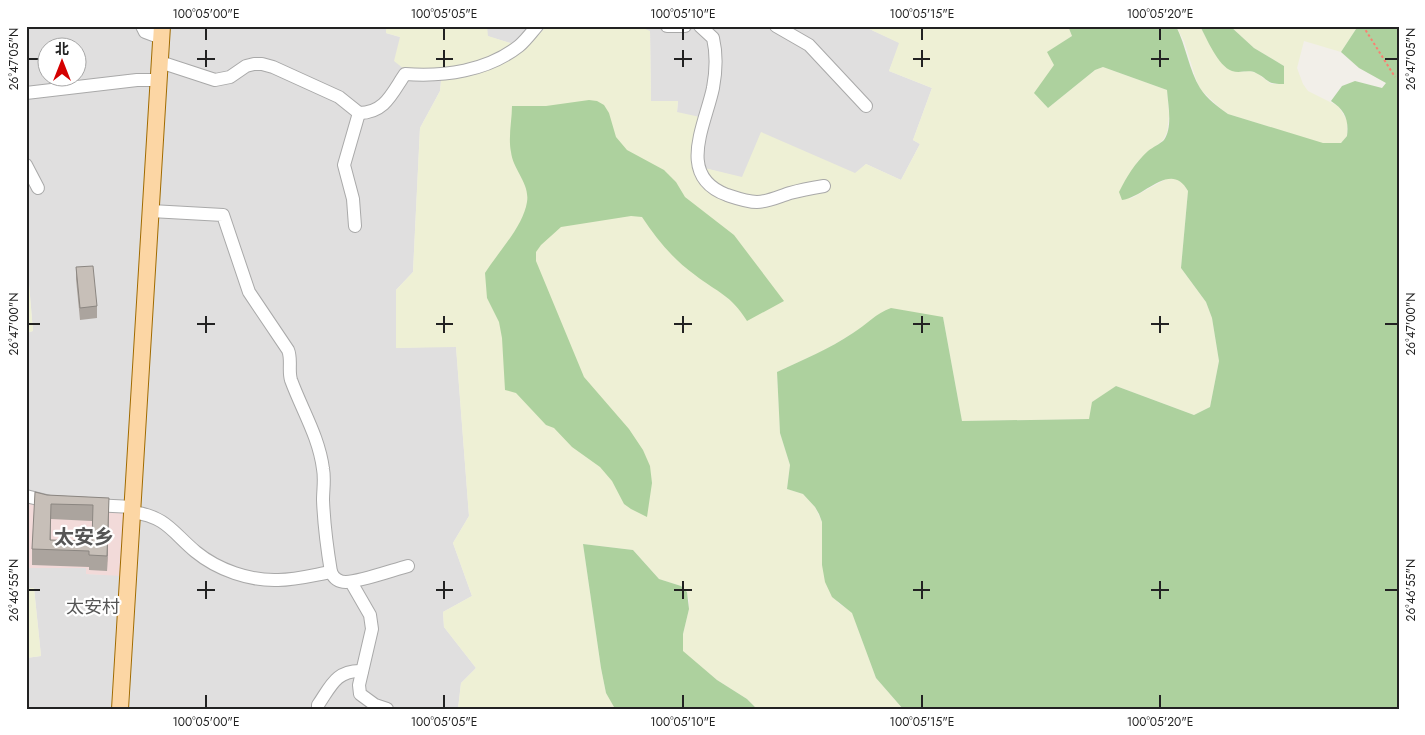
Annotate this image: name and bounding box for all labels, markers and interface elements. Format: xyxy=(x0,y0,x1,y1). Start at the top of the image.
text: 100°05'00"E xyxy=(172,5,240,23)
text: 100°05'05"E xyxy=(411,5,477,23)
text: 100°05'10"E xyxy=(650,5,716,23)
text: 100°05'15"E xyxy=(890,5,954,23)
text: 100°05'20"E xyxy=(1127,5,1193,23)
text: 26°47'05"N xyxy=(5,28,23,90)
text: 26°47'05"N xyxy=(1402,28,1420,90)
north arrow xyxy=(38,38,88,88)
text: 北 xyxy=(55,39,69,59)
text: 26°47'00"N xyxy=(5,292,23,356)
text: 26°47'00"N xyxy=(1402,292,1420,356)
district label: 太安乡 xyxy=(54,523,114,552)
text: 26°46'55"N xyxy=(5,559,23,621)
text: 26°46'55"N xyxy=(1402,559,1420,621)
district label: 太安村 xyxy=(66,594,120,620)
text: 100°05'00"E xyxy=(172,713,240,731)
text: 100°05'05"E xyxy=(411,713,477,731)
text: 100°05'10"E xyxy=(650,713,716,731)
text: 100°05'15"E xyxy=(890,713,954,731)
text: 100°05'20"E xyxy=(1127,713,1193,731)

